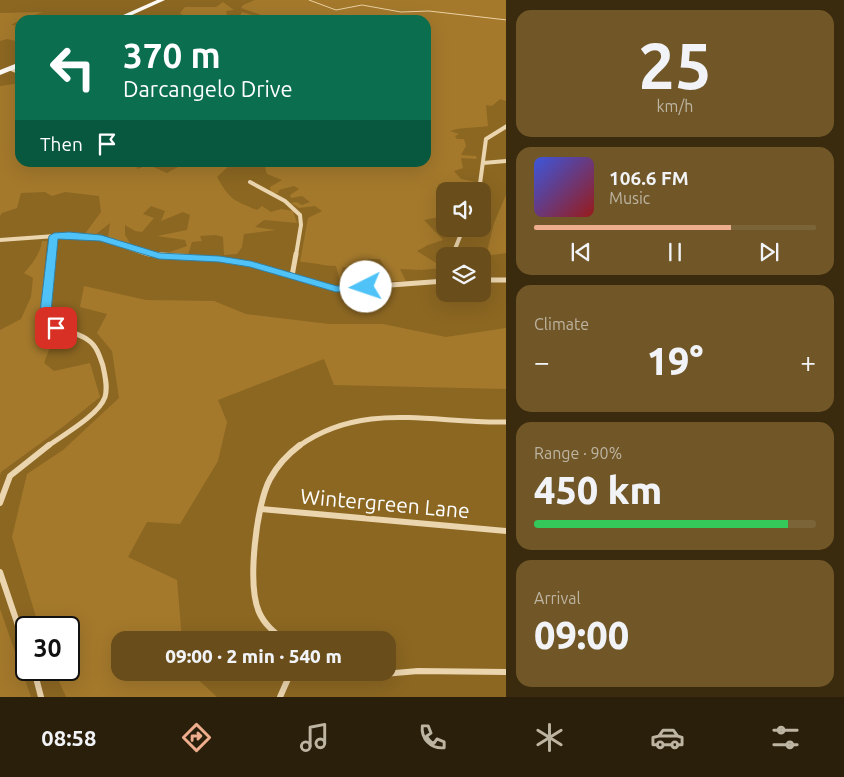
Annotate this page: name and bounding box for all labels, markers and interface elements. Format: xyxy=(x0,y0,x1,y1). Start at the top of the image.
text: 25 xyxy=(638,28,712,101)
icon: left xyxy=(40,35,105,100)
text: 370 m xyxy=(123,35,221,75)
text: Darcangelo Drive xyxy=(123,76,293,101)
text: km/h xyxy=(657,97,693,115)
icon: arrive xyxy=(93,130,121,158)
text: Then xyxy=(40,133,83,155)
text: 106.6 FM xyxy=(609,167,689,189)
map controls xyxy=(436,182,491,302)
button: sound xyxy=(436,182,491,237)
text: Music xyxy=(609,189,650,207)
icon: previous xyxy=(567,238,595,266)
icon: pause xyxy=(661,238,689,266)
icon: next xyxy=(755,238,783,266)
button: layers xyxy=(436,247,491,302)
position arrow xyxy=(339,260,391,312)
pin xyxy=(35,307,77,349)
icon: arrive xyxy=(42,314,70,342)
text: Climate xyxy=(534,315,589,333)
text: 19° xyxy=(647,340,703,382)
text: − xyxy=(534,346,550,377)
text: + xyxy=(800,346,816,377)
text: Range · 90% xyxy=(534,444,622,462)
text: 450 km xyxy=(534,469,662,511)
street label: Wintergreen Lane xyxy=(299,484,471,522)
text: Arrival xyxy=(534,589,581,607)
text: 09:00 xyxy=(534,614,629,656)
speed limit sign: 30 xyxy=(15,616,80,681)
text: 09:00 · 2 min · 540 m xyxy=(165,645,342,667)
icon: directions xyxy=(179,720,214,755)
icon: music xyxy=(297,720,332,755)
icon: phone xyxy=(415,720,450,755)
icon: climate xyxy=(532,720,567,755)
icon: car xyxy=(650,720,685,755)
icon: filters xyxy=(768,720,803,755)
text: 08:58 xyxy=(41,725,96,750)

